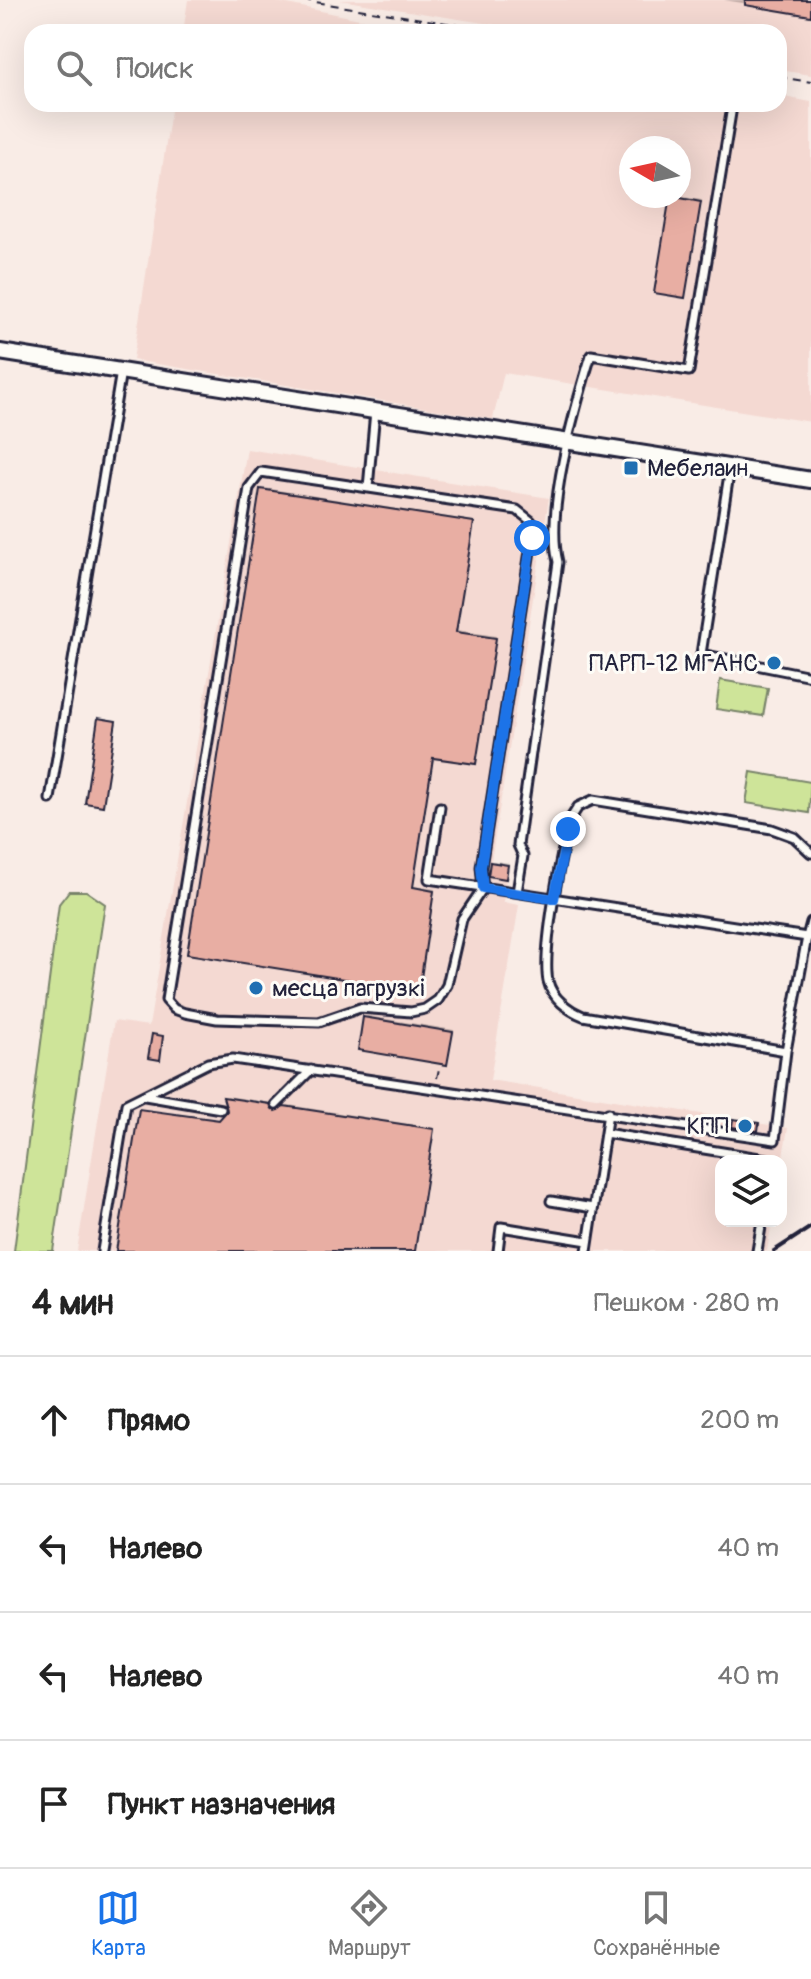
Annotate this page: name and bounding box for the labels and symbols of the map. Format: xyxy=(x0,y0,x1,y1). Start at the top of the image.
north arrow xyxy=(619,136,691,208)
place label: Мебелаин xyxy=(647,454,748,483)
marker: Мебелаин xyxy=(622,459,640,477)
route start xyxy=(514,520,550,556)
place label: ПАРП-12 МГАНС xyxy=(589,649,758,678)
marker: ПАРП-12 МГАНС xyxy=(765,654,783,672)
route end xyxy=(550,811,586,847)
place label: месца пагрузкі xyxy=(272,974,425,1003)
marker: месца пагрузкі xyxy=(247,979,265,997)
place label: КПП xyxy=(686,1112,729,1141)
marker: КПП xyxy=(736,1117,754,1135)

